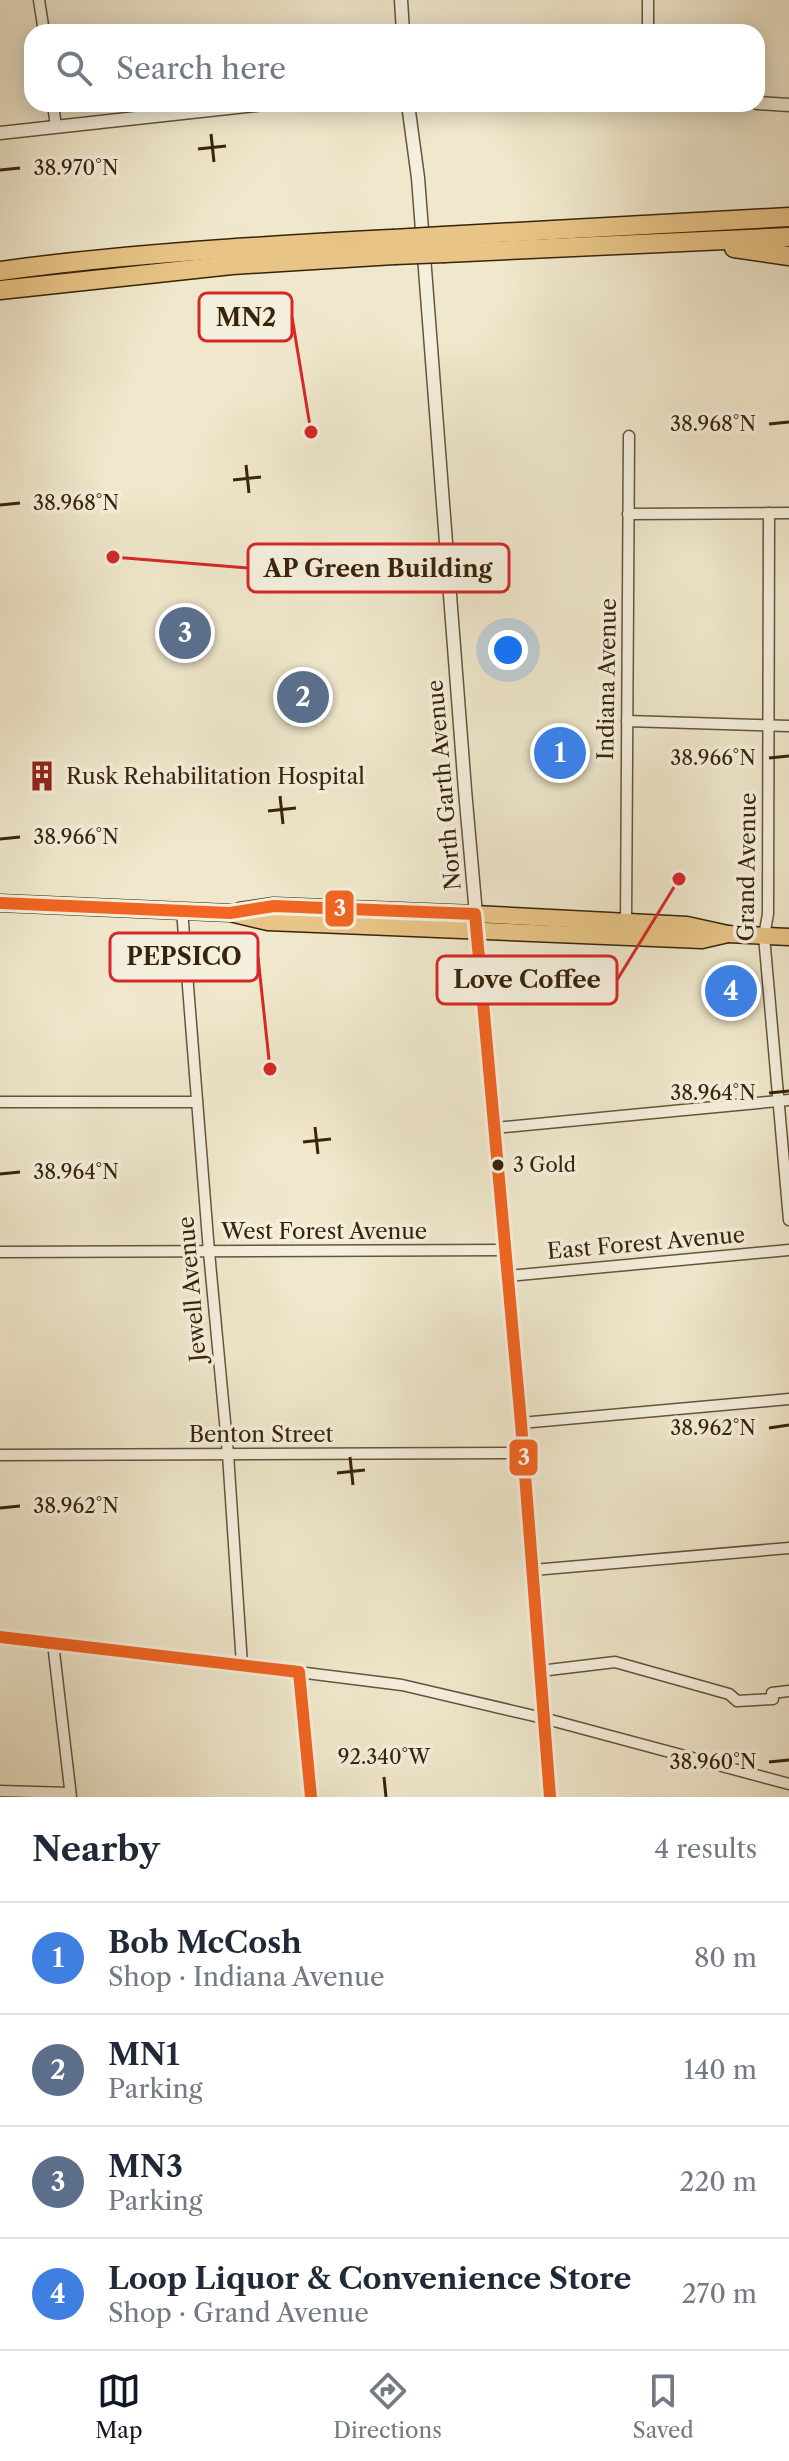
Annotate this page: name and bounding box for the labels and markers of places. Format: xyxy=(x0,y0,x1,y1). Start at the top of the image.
callout: MN2 xyxy=(199,293,292,341)
callout: AP Green Building xyxy=(248,544,509,592)
pin: 3 xyxy=(159,603,211,663)
pin: 2 xyxy=(277,667,329,727)
pin: 1 xyxy=(534,723,586,783)
building icon: Rusk Rehabilitation Hospital xyxy=(25,759,59,793)
place label: Rusk Rehabilitation Hospital xyxy=(66,763,365,790)
callout: PEPSICO xyxy=(110,933,258,981)
callout: Love Coffee xyxy=(437,956,617,1004)
pin: 4 xyxy=(705,961,757,1021)
place label: 3 Gold xyxy=(513,1153,576,1177)
marker: 3 Gold xyxy=(490,1157,506,1173)

